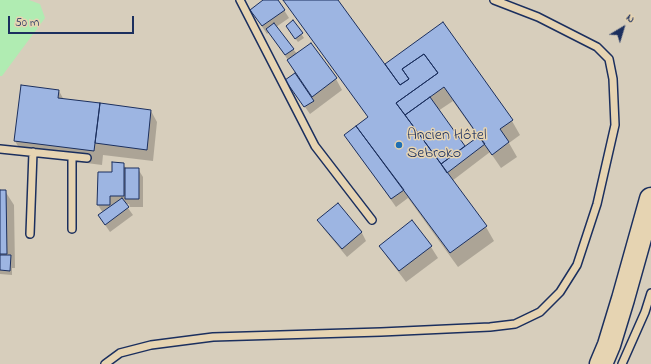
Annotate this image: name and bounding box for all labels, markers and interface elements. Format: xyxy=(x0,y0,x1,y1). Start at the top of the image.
scale bar xyxy=(10,8,136,34)
north arrow xyxy=(603,8,643,48)
text: N xyxy=(623,10,638,27)
text: 50 m xyxy=(15,14,39,32)
place label: Ancien Hôtel Sebroko xyxy=(407,126,487,164)
marker: Ancien Hôtel Sebroko xyxy=(394,140,404,150)

